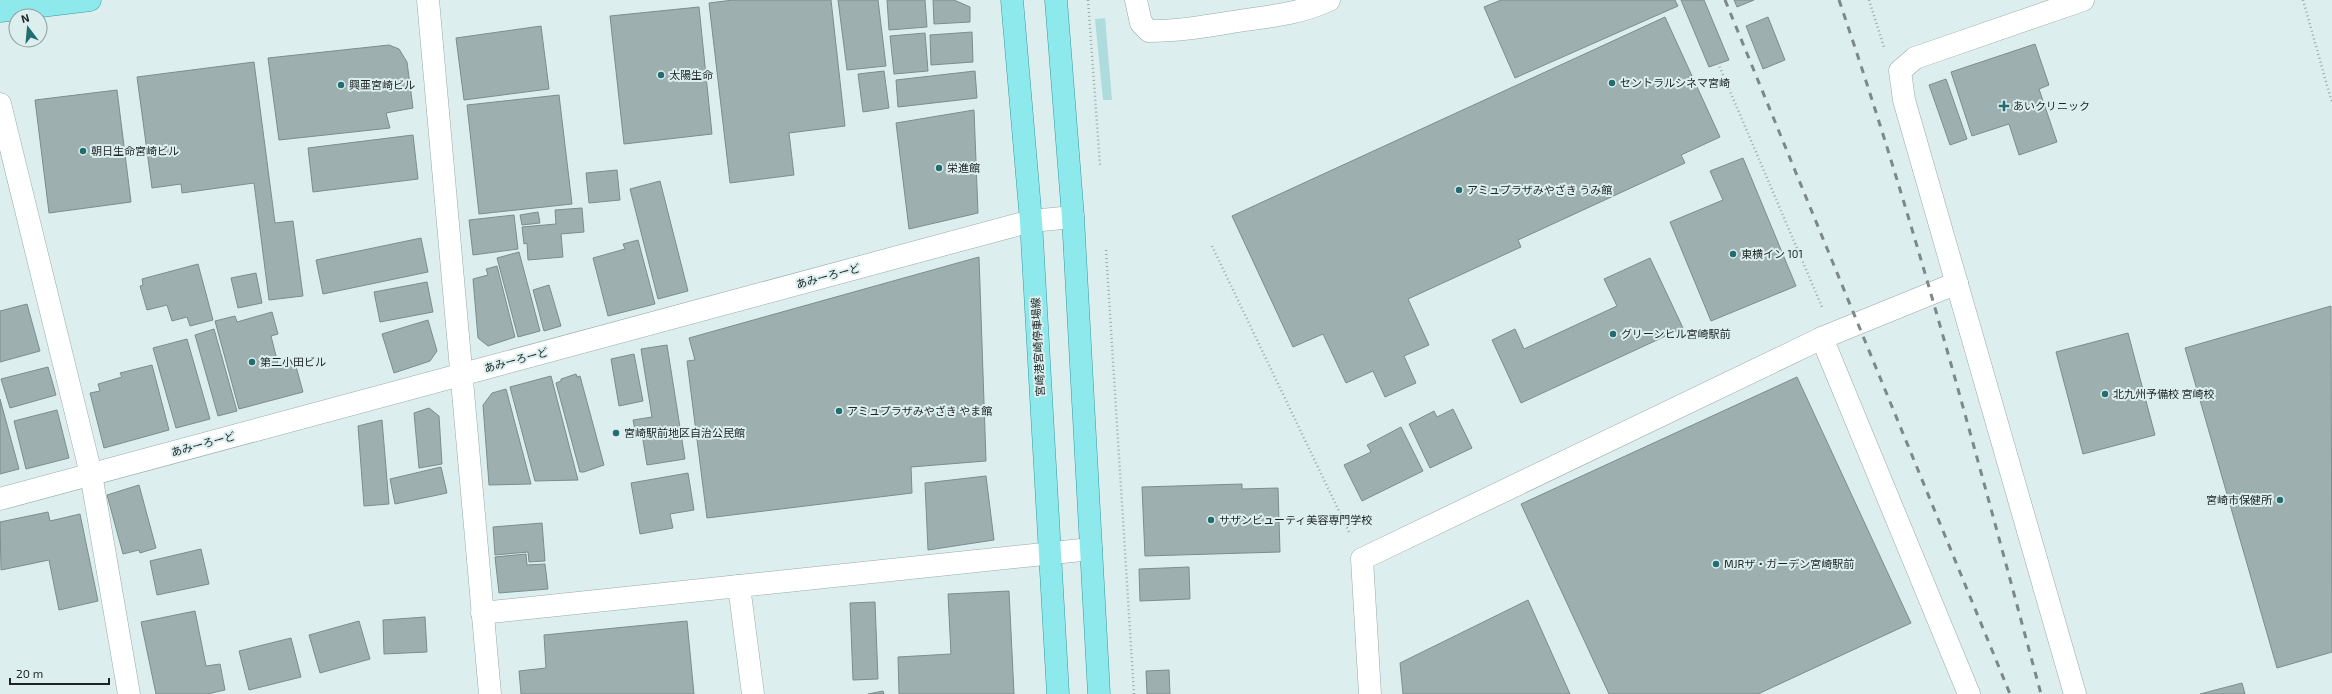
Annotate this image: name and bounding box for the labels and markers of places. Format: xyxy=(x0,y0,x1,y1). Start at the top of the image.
place label: 太陽生命 xyxy=(669,68,713,81)
marker: 太陽生命 xyxy=(656,70,666,80)
place label: セントラルシネマ宮崎 xyxy=(1620,76,1730,89)
place label: 興亜宮崎ビル xyxy=(349,78,415,91)
marker: セントラルシネマ宮崎 xyxy=(1607,78,1617,88)
marker: 興亜宮崎ビル xyxy=(336,80,346,90)
place label: あいクリニック xyxy=(2013,99,2090,112)
marker: あいクリニック xyxy=(1998,100,2010,112)
place label: 朝日生命宮崎ビル xyxy=(91,144,179,157)
marker: 朝日生命宮崎ビル xyxy=(78,146,88,156)
place label: 栄進館 xyxy=(947,161,980,174)
marker: 栄進館 xyxy=(934,163,944,173)
place label: アミュプラザみやざき うみ館 xyxy=(1467,183,1612,196)
marker: アミュプラザみやざき うみ館 xyxy=(1454,185,1464,195)
place label: 東横イン 101 xyxy=(1741,247,1803,260)
marker: 東横イン 101 xyxy=(1728,249,1738,259)
place label: グリーンヒル宮崎駅前 xyxy=(1621,327,1730,340)
marker: グリーンヒル宮崎駅前 xyxy=(1608,329,1618,339)
place label: 第二小田ビル xyxy=(260,355,326,368)
marker: 第二小田ビル xyxy=(247,357,257,367)
place label: 北九州予備校 宮崎校 xyxy=(2113,387,2214,400)
marker: 北九州予備校 宮崎校 xyxy=(2100,389,2110,399)
place label: アミュプラザみやざき やま館 xyxy=(847,404,992,417)
marker: アミュプラザみやざき やま館 xyxy=(834,406,844,416)
place label: 宮崎駅前地区自治公民館 xyxy=(624,426,745,439)
marker: 宮崎駅前地区自治公民館 xyxy=(611,428,621,438)
place label: 宮崎市保健所 xyxy=(2206,493,2273,506)
marker: 宮崎市保健所 xyxy=(2275,495,2285,505)
place label: サザンビューティ美容専門学校 xyxy=(1219,513,1372,526)
marker: サザンビューティ美容専門学校 xyxy=(1206,515,1216,525)
place label: MJRザ・ガーデン宮崎駅前 xyxy=(1724,557,1854,570)
marker: MJRザ・ガーデン宮崎駅前 xyxy=(1711,559,1721,569)

